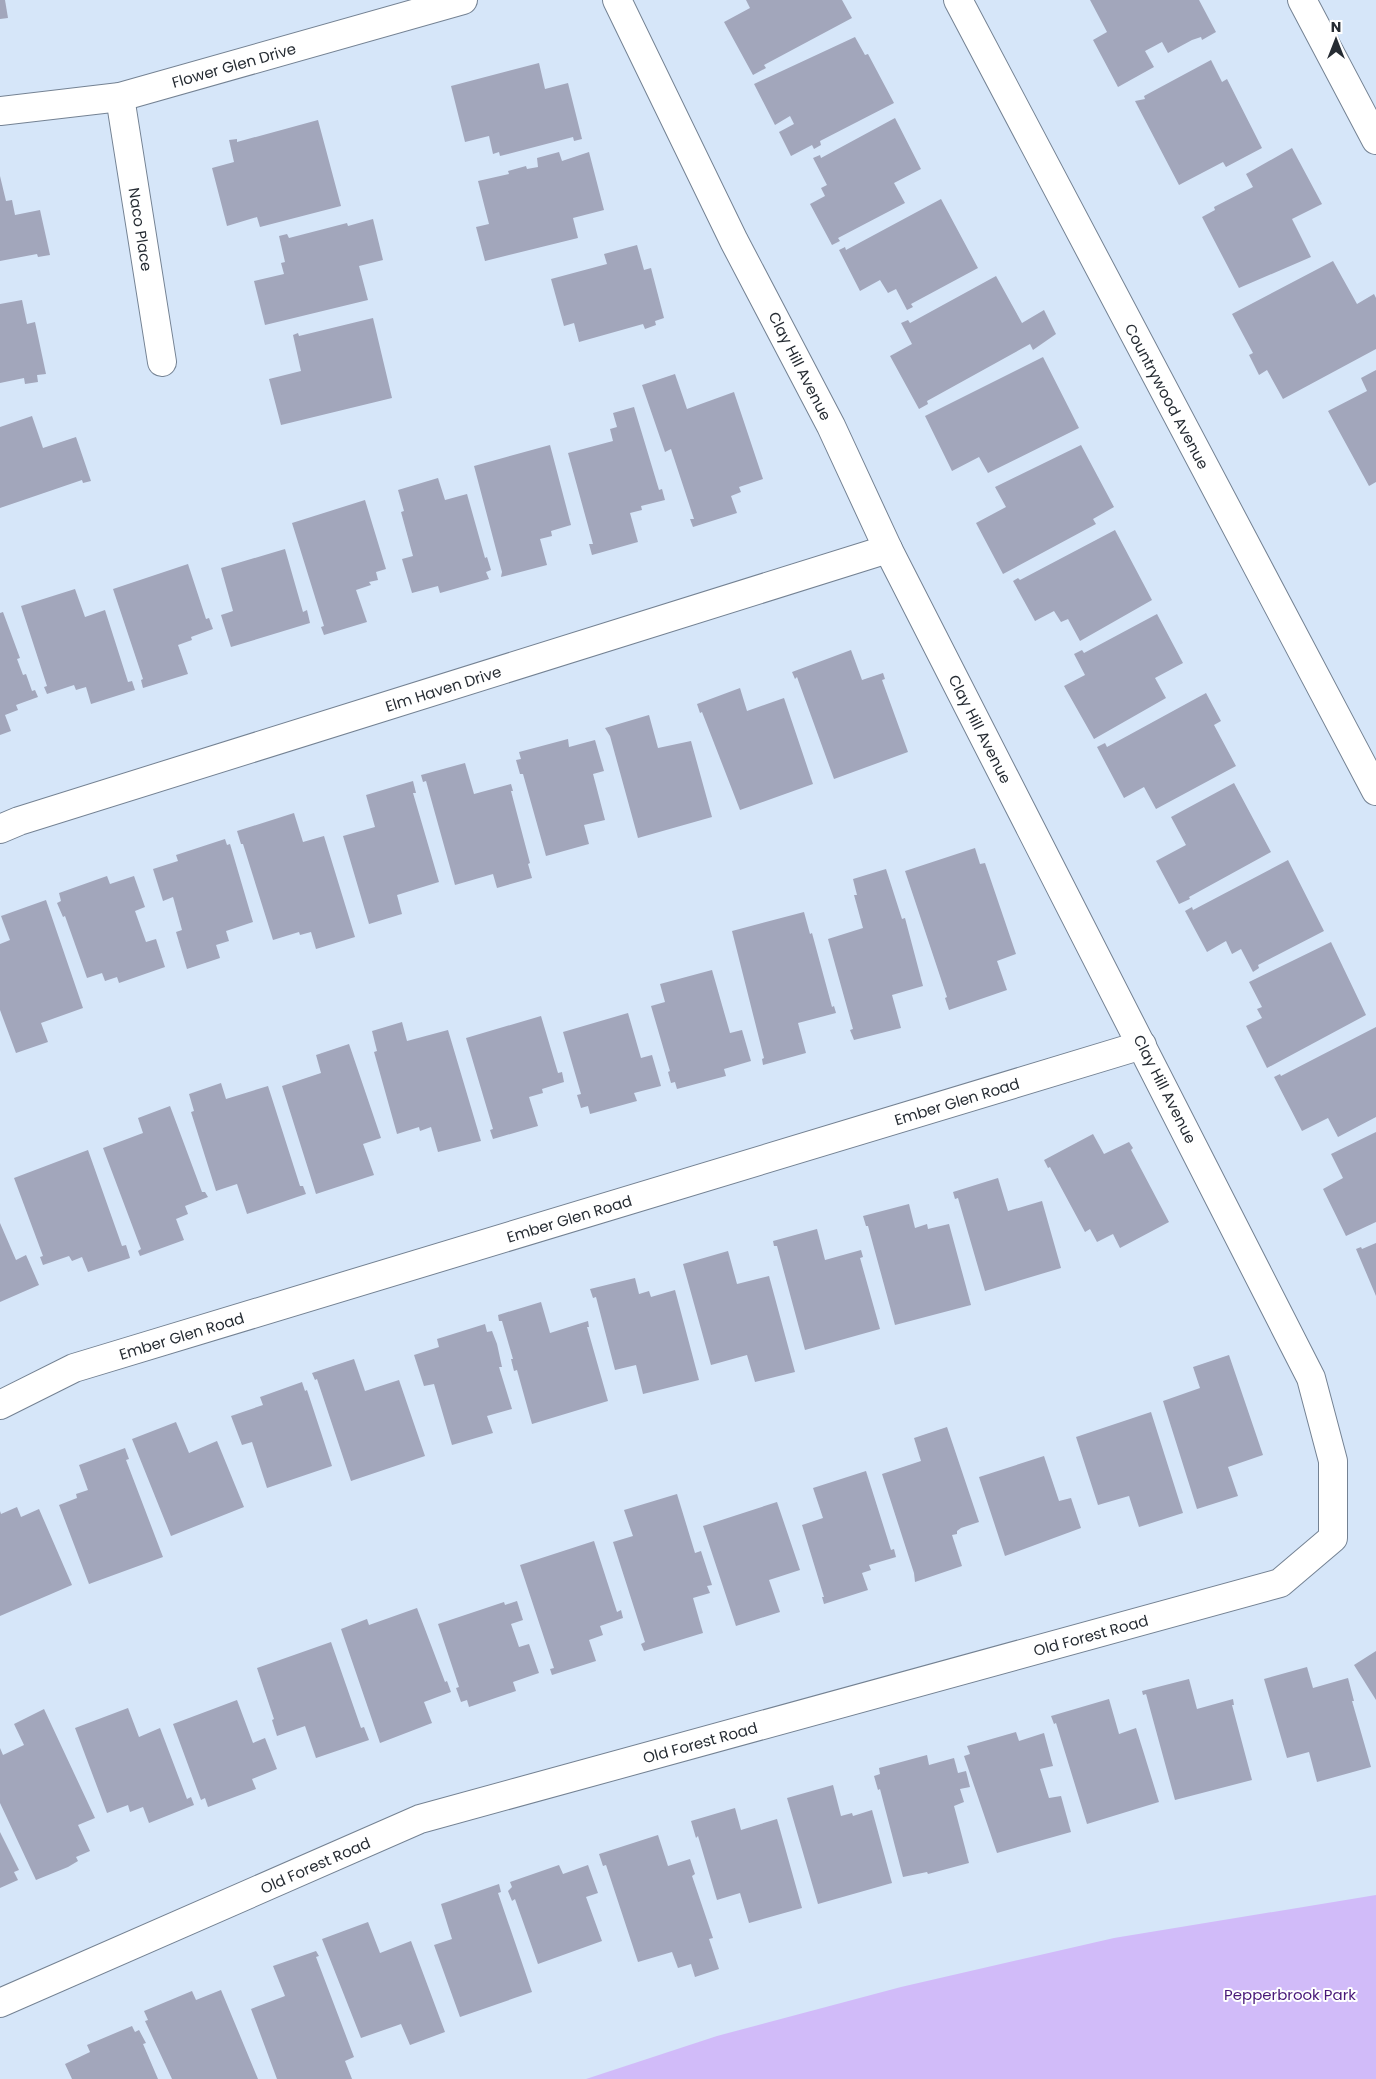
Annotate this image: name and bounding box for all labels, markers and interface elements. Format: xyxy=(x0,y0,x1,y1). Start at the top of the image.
north arrow xyxy=(1311,15,1361,65)
text: N xyxy=(1331,17,1341,37)
street label: Flower Glen Drive xyxy=(169,37,298,92)
street label: Naco Place xyxy=(124,186,158,273)
street label: Clay Hill Avenue xyxy=(763,308,837,424)
street label: Countrywood Avenue xyxy=(1120,320,1214,473)
street label: Elm Haven Drive xyxy=(382,660,504,716)
street label: Clay Hill Avenue xyxy=(943,671,1017,787)
street label: Clay Hill Avenue xyxy=(1128,1031,1202,1147)
street label: Ember Glen Road xyxy=(892,1072,1022,1130)
street label: Ember Glen Road xyxy=(504,1189,634,1247)
street label: Ember Glen Road xyxy=(116,1307,247,1364)
street label: Old Forest Road xyxy=(1031,1609,1150,1661)
street label: Old Forest Road xyxy=(640,1716,760,1768)
street label: Old Forest Road xyxy=(257,1832,373,1898)
park label: Pepperbrook Park xyxy=(1224,1984,1356,2005)

